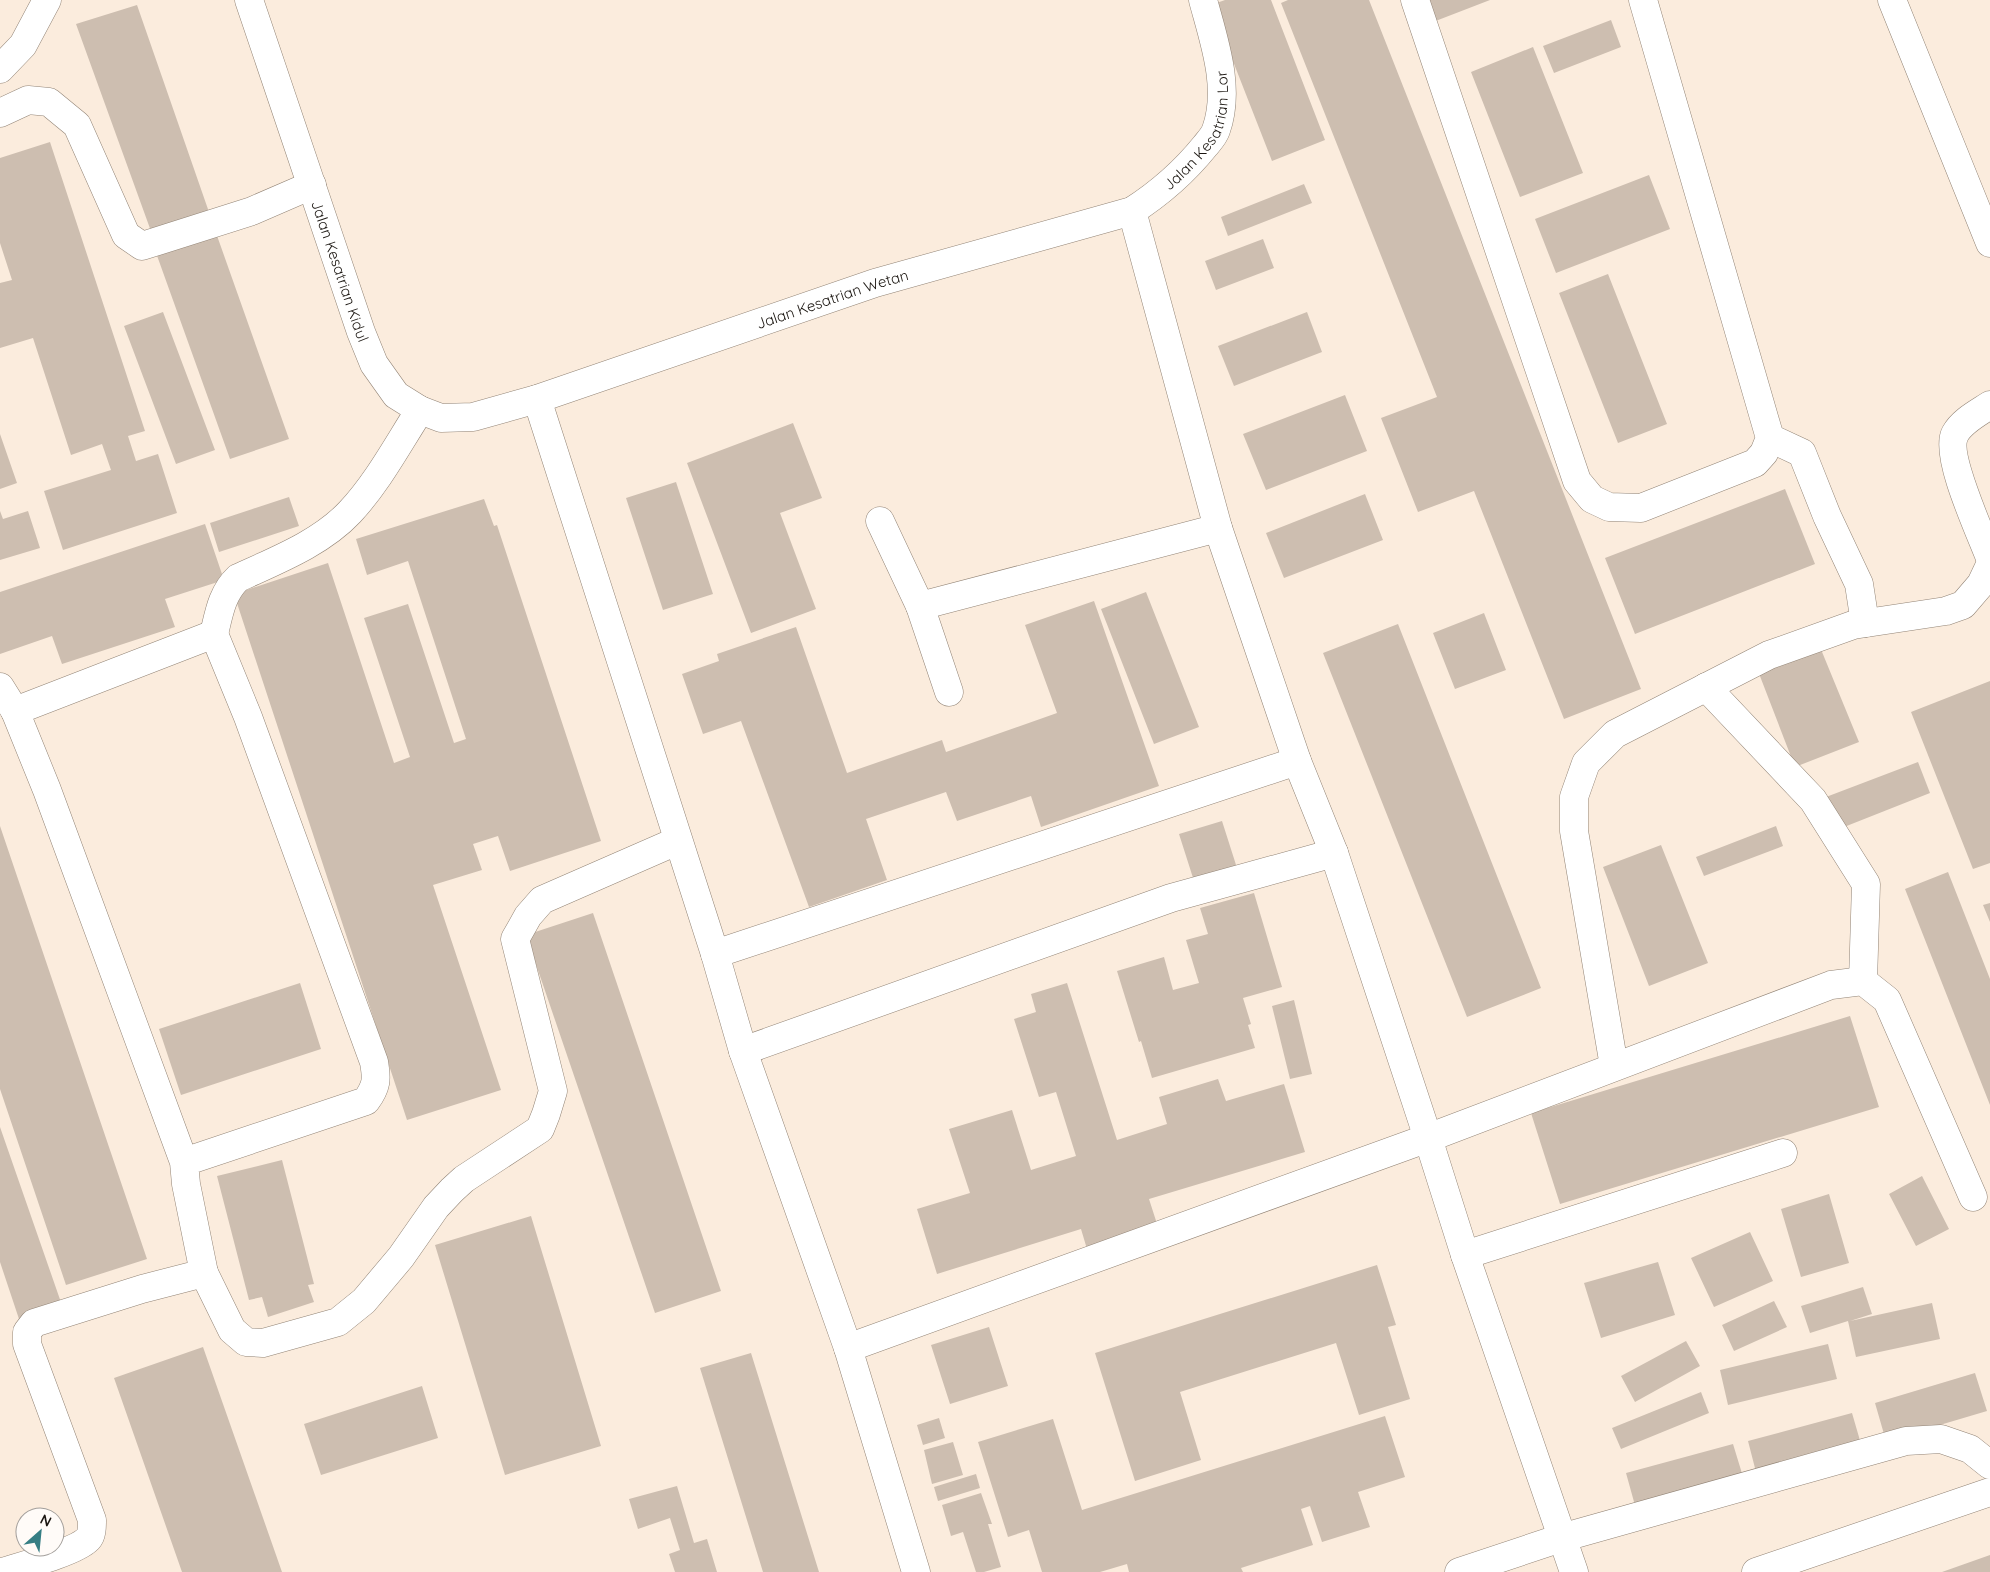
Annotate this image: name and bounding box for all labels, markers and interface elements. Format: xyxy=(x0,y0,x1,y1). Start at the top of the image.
street label: Jalan Kesatrian Lor xyxy=(1159,69,1231,194)
street label: Jalan Kesatrian Kidul xyxy=(308,198,373,345)
street label: Jalan Kesatrian Wetan xyxy=(754,265,910,333)
north arrow xyxy=(15,1507,65,1557)
text: N xyxy=(37,1510,55,1531)

